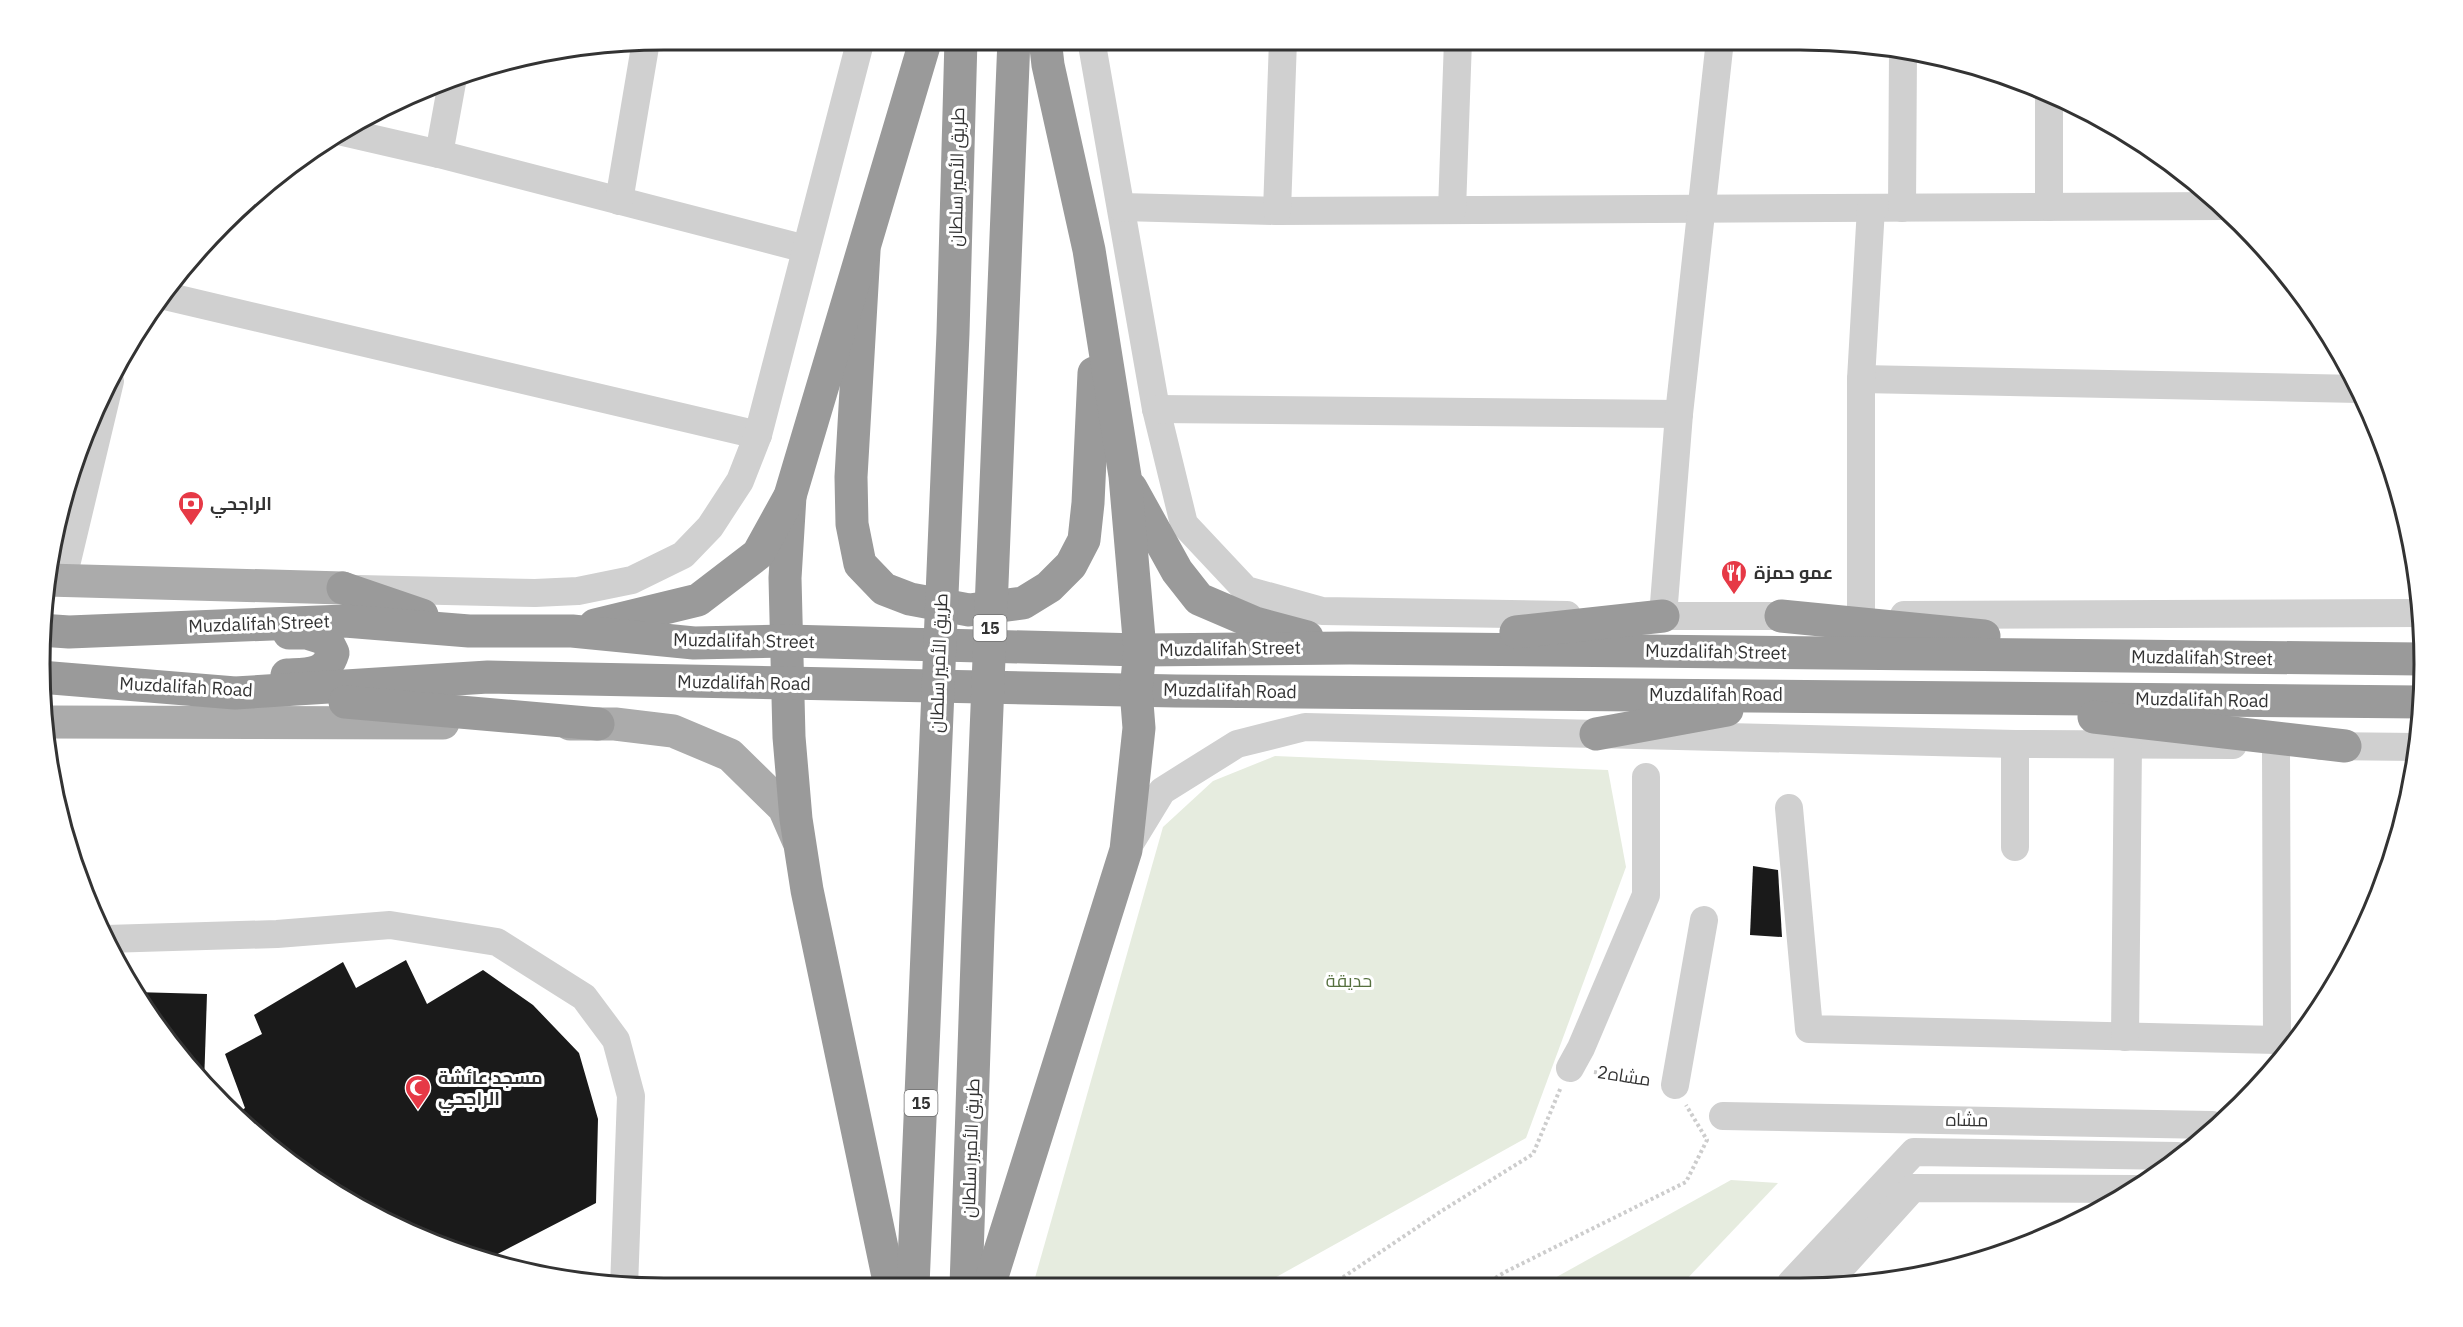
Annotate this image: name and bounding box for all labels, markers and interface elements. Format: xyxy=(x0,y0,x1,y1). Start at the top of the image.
street label: طريق الأمير سلطان xyxy=(944,107,970,247)
bank icon: الراجحي xyxy=(176,489,206,527)
place label: الراجحي xyxy=(210,492,272,519)
restaurant icon: عمو حمزة xyxy=(1719,558,1749,596)
place label: عمو حمزة xyxy=(1754,561,1833,584)
street label: طريق الأمير سلطان xyxy=(925,593,953,733)
street label: Muzdalifah Street xyxy=(188,610,330,637)
road number: 15 xyxy=(974,615,1006,641)
street label: Muzdalifah Street xyxy=(673,628,815,653)
street label: Muzdalifah Street xyxy=(1159,636,1301,661)
street label: Muzdalifah Street xyxy=(1645,639,1787,664)
street label: Muzdalifah Street xyxy=(2131,645,2273,670)
street label: Muzdalifah Road xyxy=(677,670,811,695)
street label: Muzdalifah Road xyxy=(119,672,253,701)
street label: Muzdalifah Road xyxy=(1163,678,1297,703)
street label: Muzdalifah Road xyxy=(1649,683,1783,706)
street label: Muzdalifah Road xyxy=(2135,687,2269,712)
park label: حديقة xyxy=(1326,969,1372,992)
street label: مشاه2 xyxy=(1596,1060,1652,1091)
place label: مسجد عائشة الراجحي xyxy=(438,1066,543,1114)
mosque icon: مسجد عائشة الراجحي xyxy=(403,1073,433,1111)
street label: طريق الأمير سلطان xyxy=(957,1078,985,1218)
road number: 15 xyxy=(904,1090,938,1116)
street label: مشاه xyxy=(1945,1108,1989,1131)

